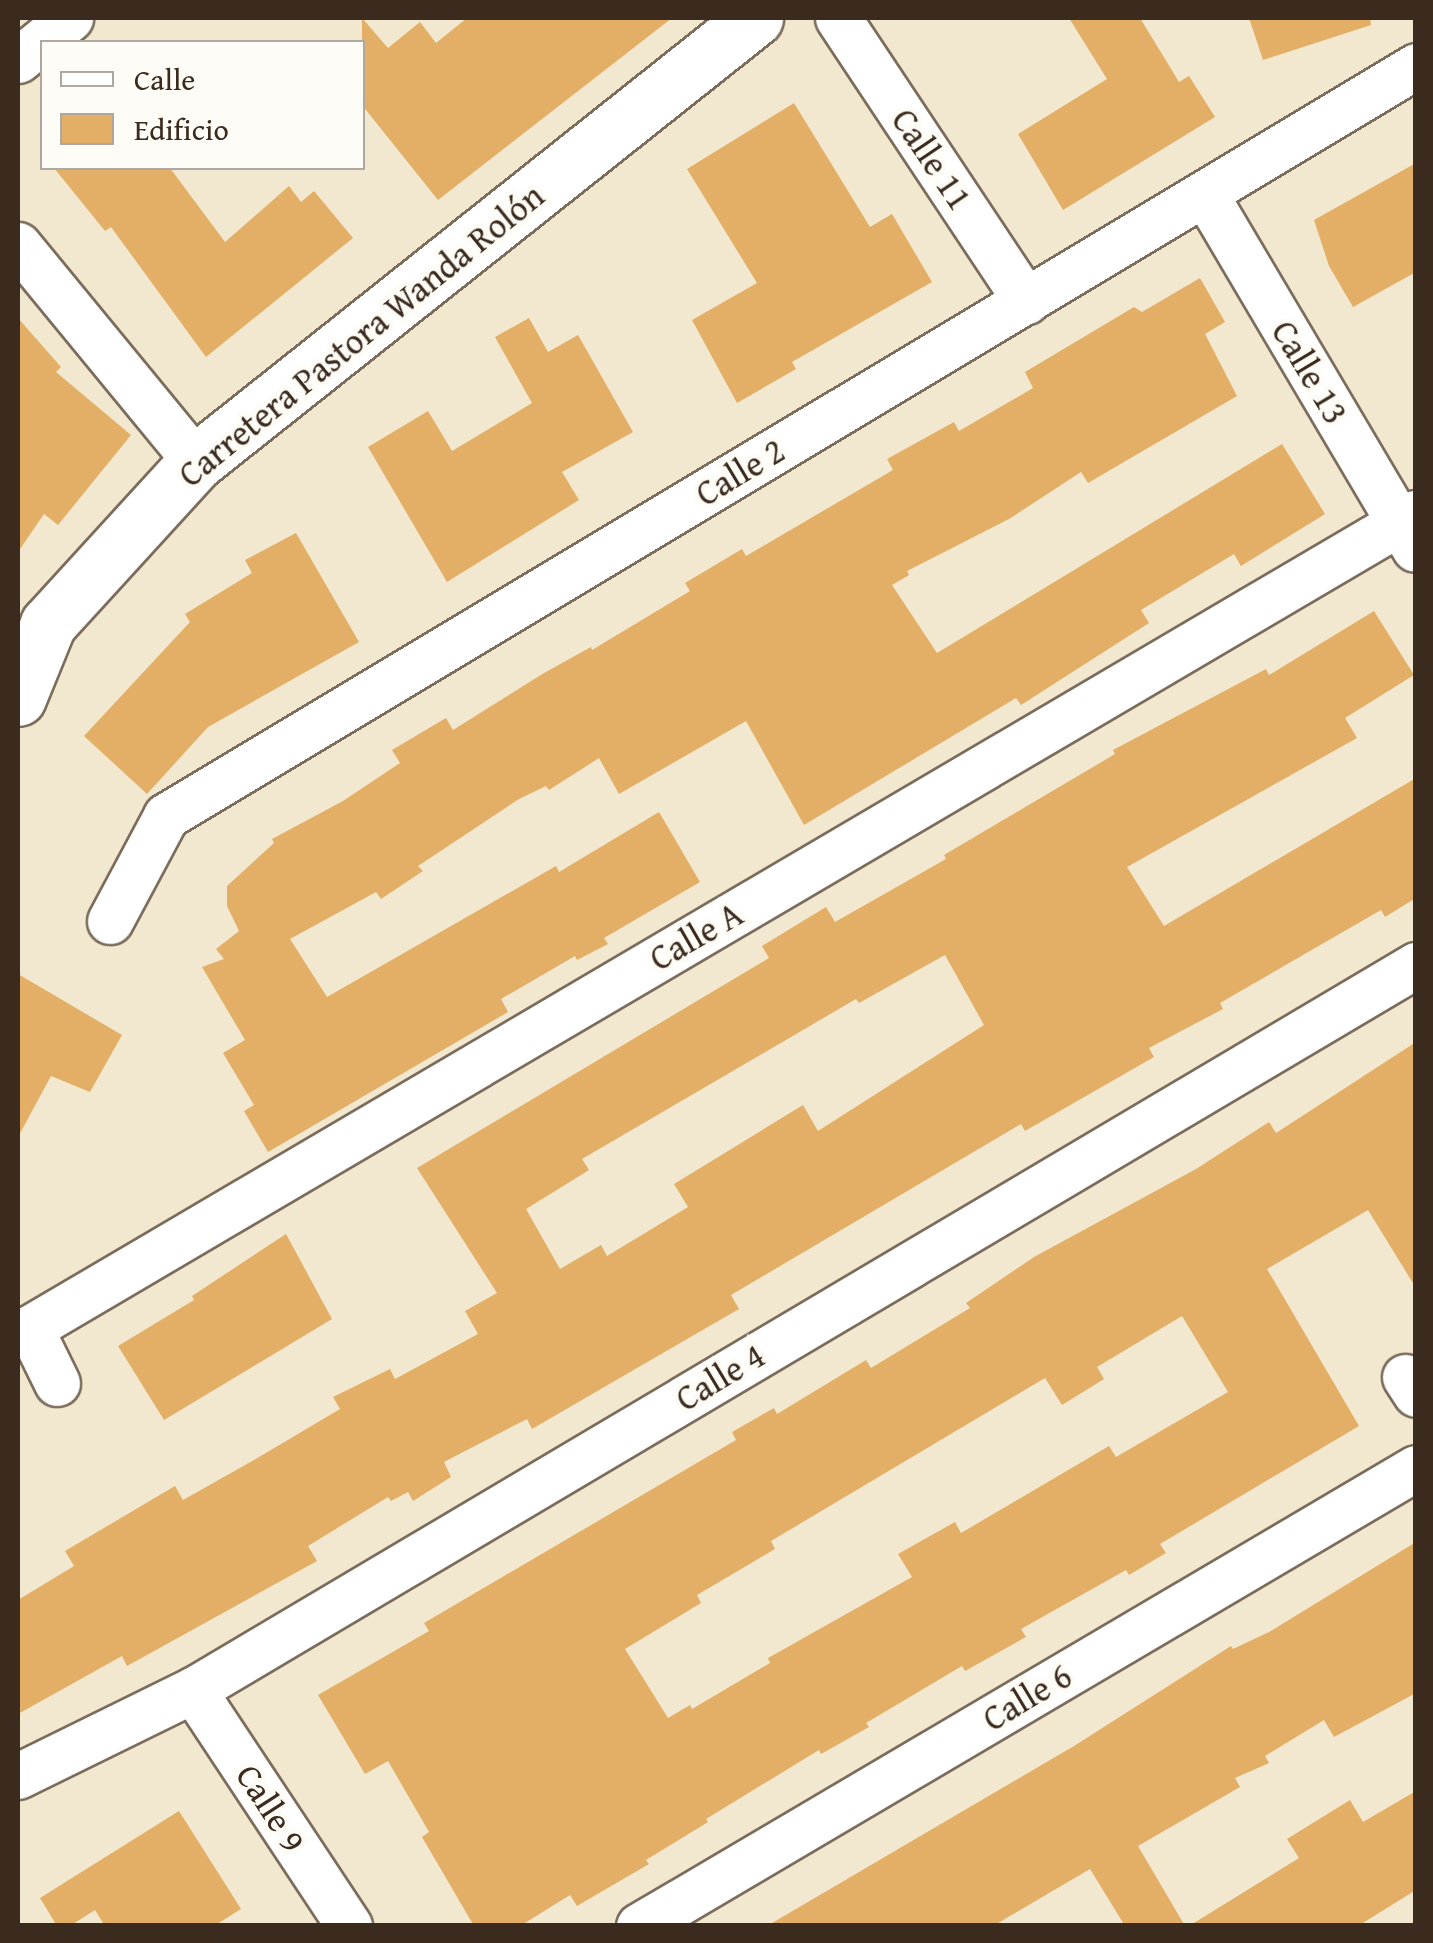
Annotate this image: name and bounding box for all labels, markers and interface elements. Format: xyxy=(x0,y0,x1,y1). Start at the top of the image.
legend xyxy=(40,40,365,170)
text: Calle xyxy=(134,57,195,101)
street label: Calle 11 xyxy=(883,100,981,218)
text: Edificio xyxy=(134,107,229,151)
street label: Carretera Pastora Wanda Rolón xyxy=(170,175,552,495)
street label: Calle 13 xyxy=(1263,313,1357,431)
street label: Calle 2 xyxy=(688,429,792,515)
street label: Calle A xyxy=(642,893,750,979)
street label: Calle 4 xyxy=(668,1334,772,1420)
street label: Calle 6 xyxy=(975,1654,1079,1740)
street label: Calle 9 xyxy=(227,1756,315,1860)

